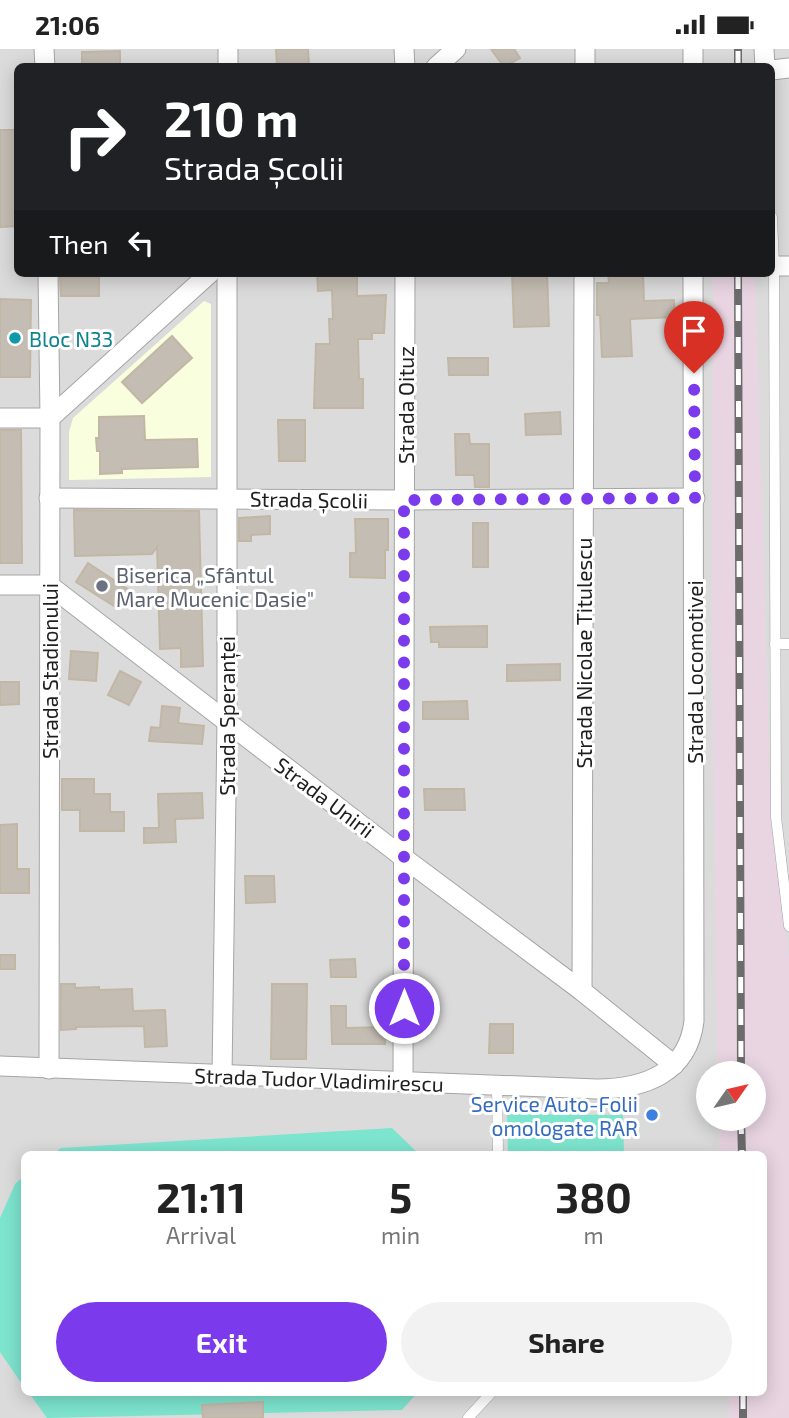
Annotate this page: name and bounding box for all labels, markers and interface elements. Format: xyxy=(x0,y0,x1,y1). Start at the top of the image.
text: 21:06 xyxy=(35,9,100,40)
text: 210 m xyxy=(164,88,298,147)
icon: right xyxy=(49,91,140,182)
text: Strada Școlii xyxy=(164,148,344,186)
icon: left xyxy=(122,224,160,262)
text: Then xyxy=(49,228,108,259)
pin xyxy=(664,301,724,373)
icon: arrive xyxy=(675,312,713,350)
place label: Bloc N33 xyxy=(29,326,113,351)
marker: Bloc N33 xyxy=(7,330,23,346)
street label: Strada Oituz xyxy=(393,346,418,464)
street label: Strada Școlii xyxy=(250,485,368,515)
street label: Strada Nicolae Titulescu xyxy=(571,538,596,768)
place label: Biserica „Sfântul Mare Mucenic Dasie" xyxy=(116,562,314,611)
marker: Biserica „Sfântul Mare Mucenic Dasie" xyxy=(94,578,110,594)
street label: Strada Locomotivei xyxy=(682,580,707,764)
street label: Strada Stadionului xyxy=(37,583,62,759)
street label: Strada Speranței xyxy=(214,636,241,796)
street label: Strada Unirii xyxy=(270,751,380,843)
position arrow xyxy=(367,971,441,1045)
north arrow xyxy=(696,1061,766,1131)
map controls xyxy=(696,1061,766,1131)
street label: Strada Tudor Vladimirescu xyxy=(194,1062,444,1096)
place label: Service Auto-Folii omologate RAR xyxy=(471,1091,638,1140)
marker: Service Auto-Folii omologate RAR xyxy=(644,1107,660,1123)
text: 21:11 xyxy=(156,1171,246,1221)
text: 5 xyxy=(389,1171,412,1221)
text: 380 xyxy=(555,1171,632,1221)
text: Arrival xyxy=(166,1221,236,1249)
text: min xyxy=(381,1221,420,1249)
text: m xyxy=(583,1221,604,1249)
button: Exit xyxy=(56,1302,387,1382)
button: Share xyxy=(401,1302,732,1382)

